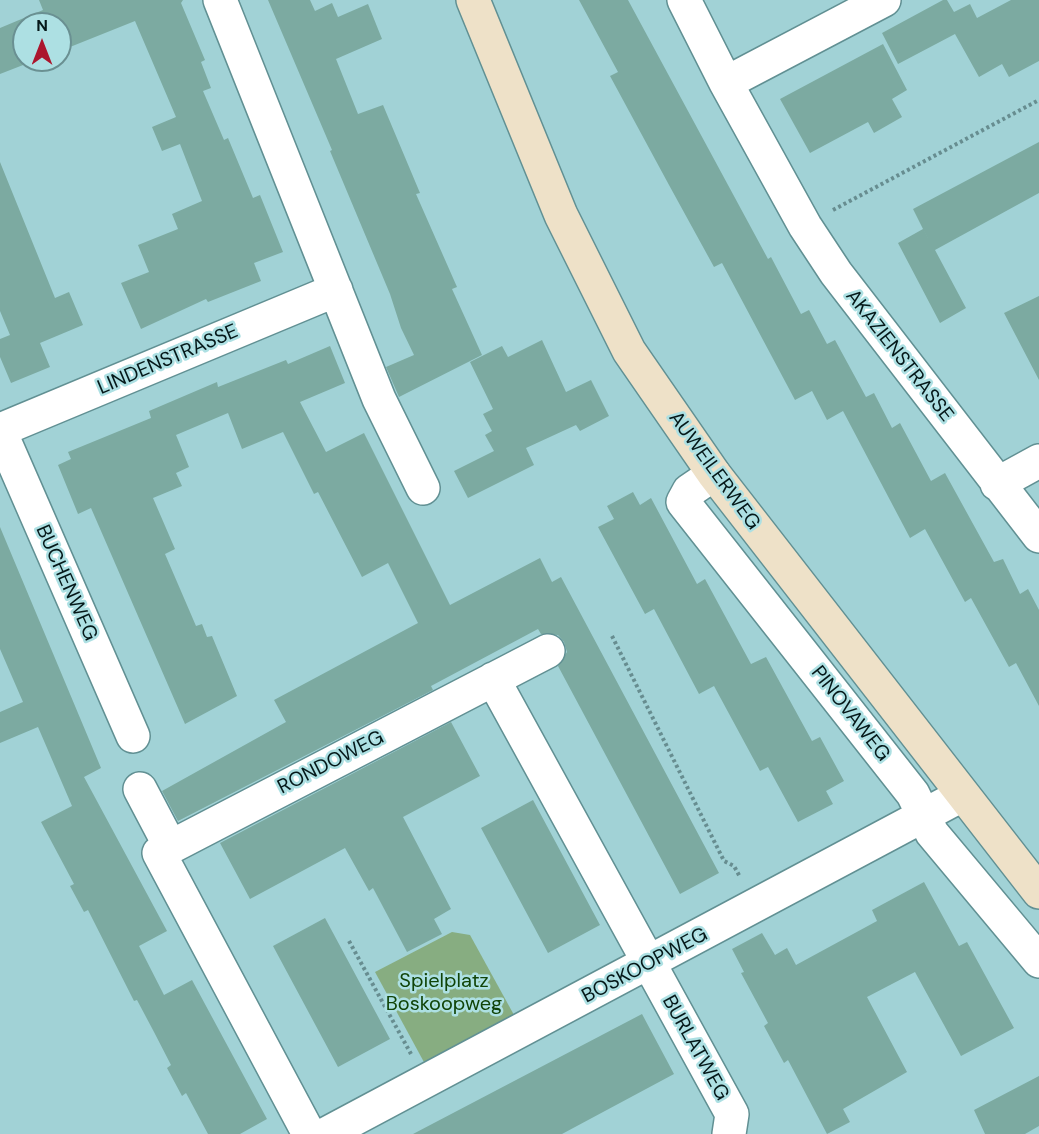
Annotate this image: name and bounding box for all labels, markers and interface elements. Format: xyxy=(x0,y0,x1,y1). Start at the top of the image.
north arrow xyxy=(12,12,72,72)
text: N xyxy=(36,15,48,36)
street label: AKAZIENSTRASSE xyxy=(840,285,958,427)
street label: LINDENSTRASSE xyxy=(94,320,242,400)
street label: AUWEILERWEG xyxy=(663,407,765,535)
street label: BUCHENWEG xyxy=(30,521,102,645)
street label: PINOVAWEG xyxy=(805,662,895,766)
street label: RONDOWEG xyxy=(274,726,388,800)
street label: BOSKOOPWEG xyxy=(578,923,712,1009)
park label: Spielplatz Boskoopweg xyxy=(386,970,502,1017)
street label: BURLATWEG xyxy=(656,991,734,1105)

